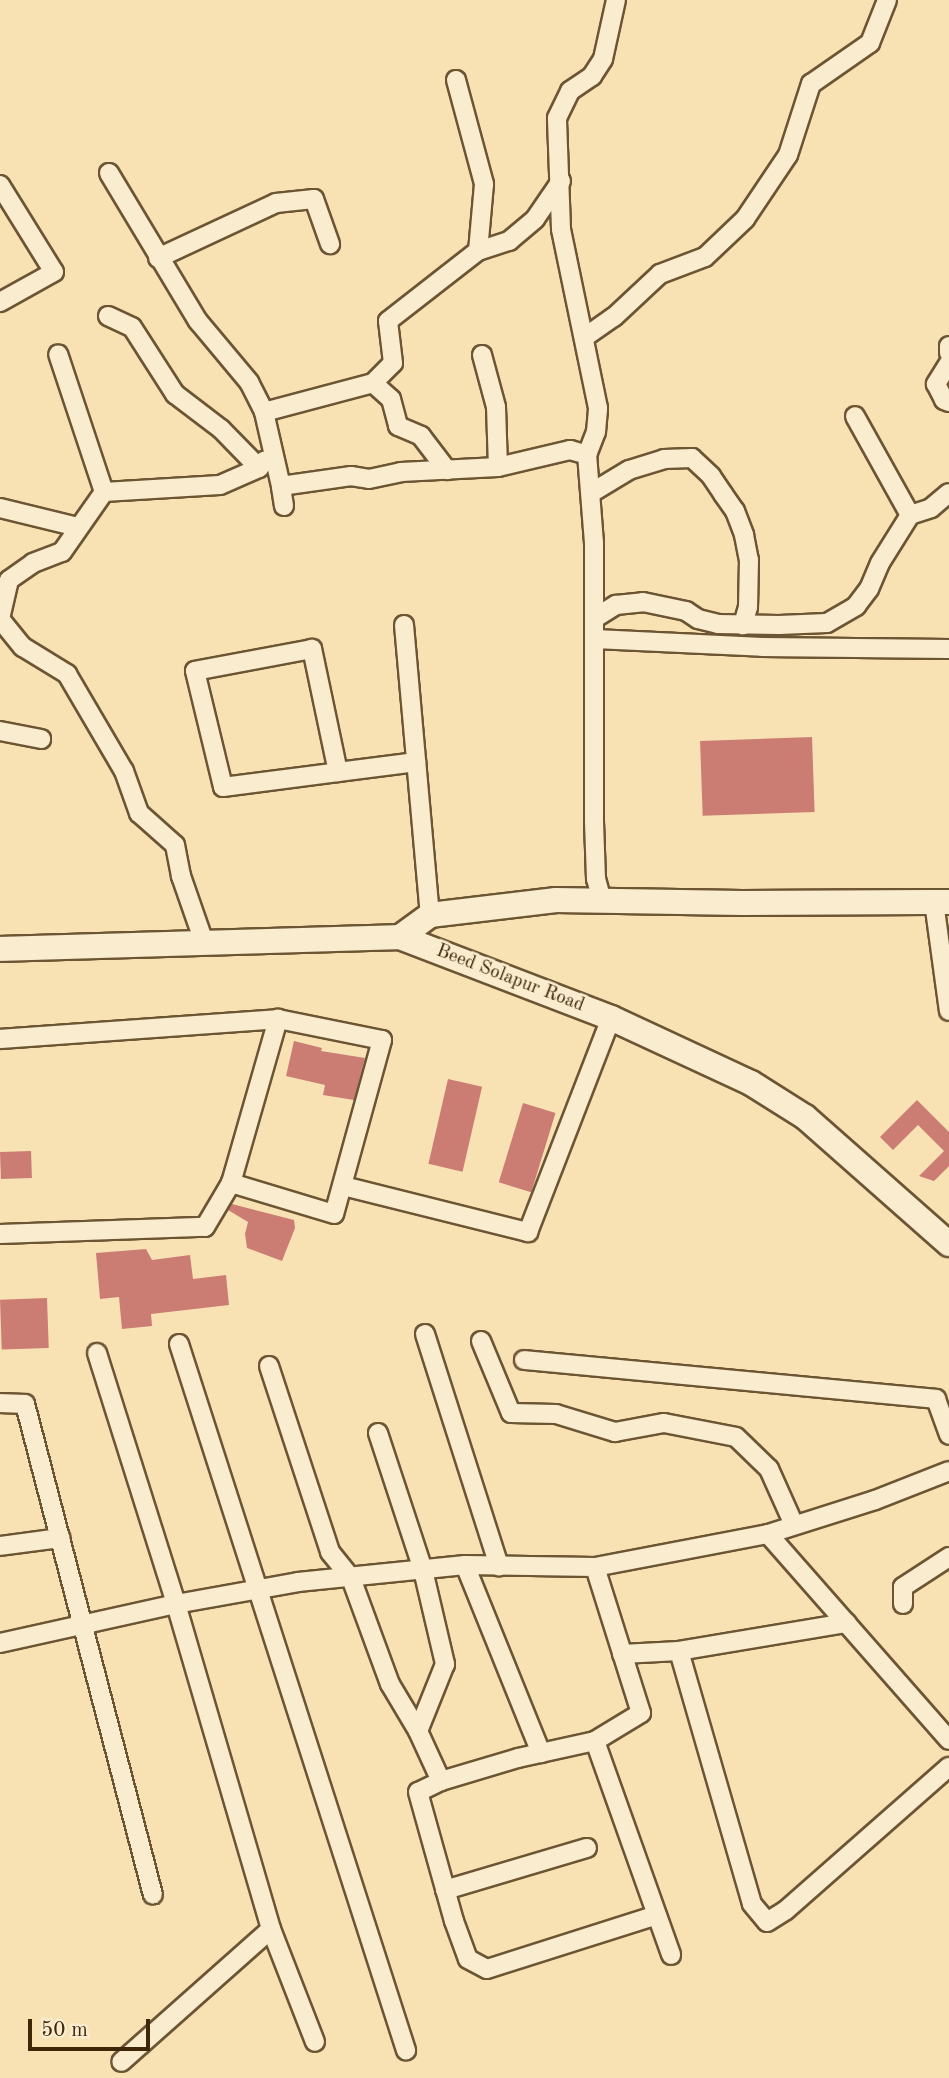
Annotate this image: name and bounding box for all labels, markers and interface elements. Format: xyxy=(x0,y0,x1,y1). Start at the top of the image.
street label: Beed Solapur Road xyxy=(433,940,587,1018)
scale bar xyxy=(32,2004,154,2048)
text: 50 m xyxy=(41,2020,88,2041)

